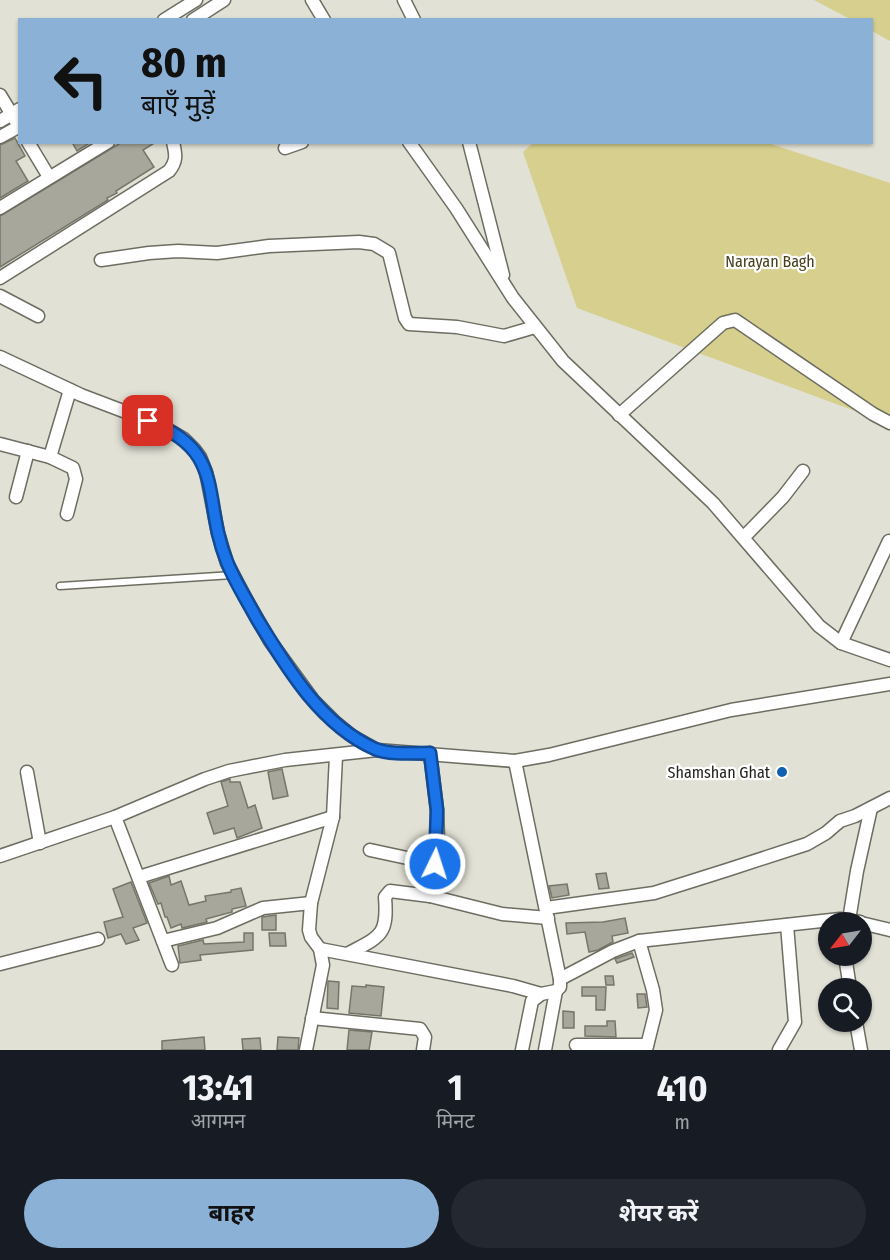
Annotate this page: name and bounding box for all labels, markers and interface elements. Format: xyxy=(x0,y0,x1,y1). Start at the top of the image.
text: 80 m xyxy=(141,38,227,88)
icon: left xyxy=(42,42,120,120)
text: बाएँ मुड़ें xyxy=(141,89,215,121)
park label: Narayan Bagh xyxy=(725,252,815,271)
pin xyxy=(122,395,173,446)
icon: arrive xyxy=(131,404,164,437)
place label: Shamshan Ghat xyxy=(668,763,771,782)
marker: Shamshan Ghat xyxy=(775,765,789,779)
position arrow xyxy=(403,832,467,896)
north arrow xyxy=(818,912,872,966)
map controls xyxy=(818,912,872,1032)
button: search xyxy=(818,978,872,1032)
text: 13:41 xyxy=(182,1066,254,1110)
text: 1 xyxy=(448,1066,463,1110)
text: 410 xyxy=(657,1067,708,1111)
text: आगमन xyxy=(191,1109,245,1133)
text: मिनट xyxy=(436,1109,474,1133)
text: m xyxy=(675,1110,690,1134)
button: बाहर xyxy=(24,1179,439,1248)
button: शेयर करें xyxy=(451,1179,866,1248)

